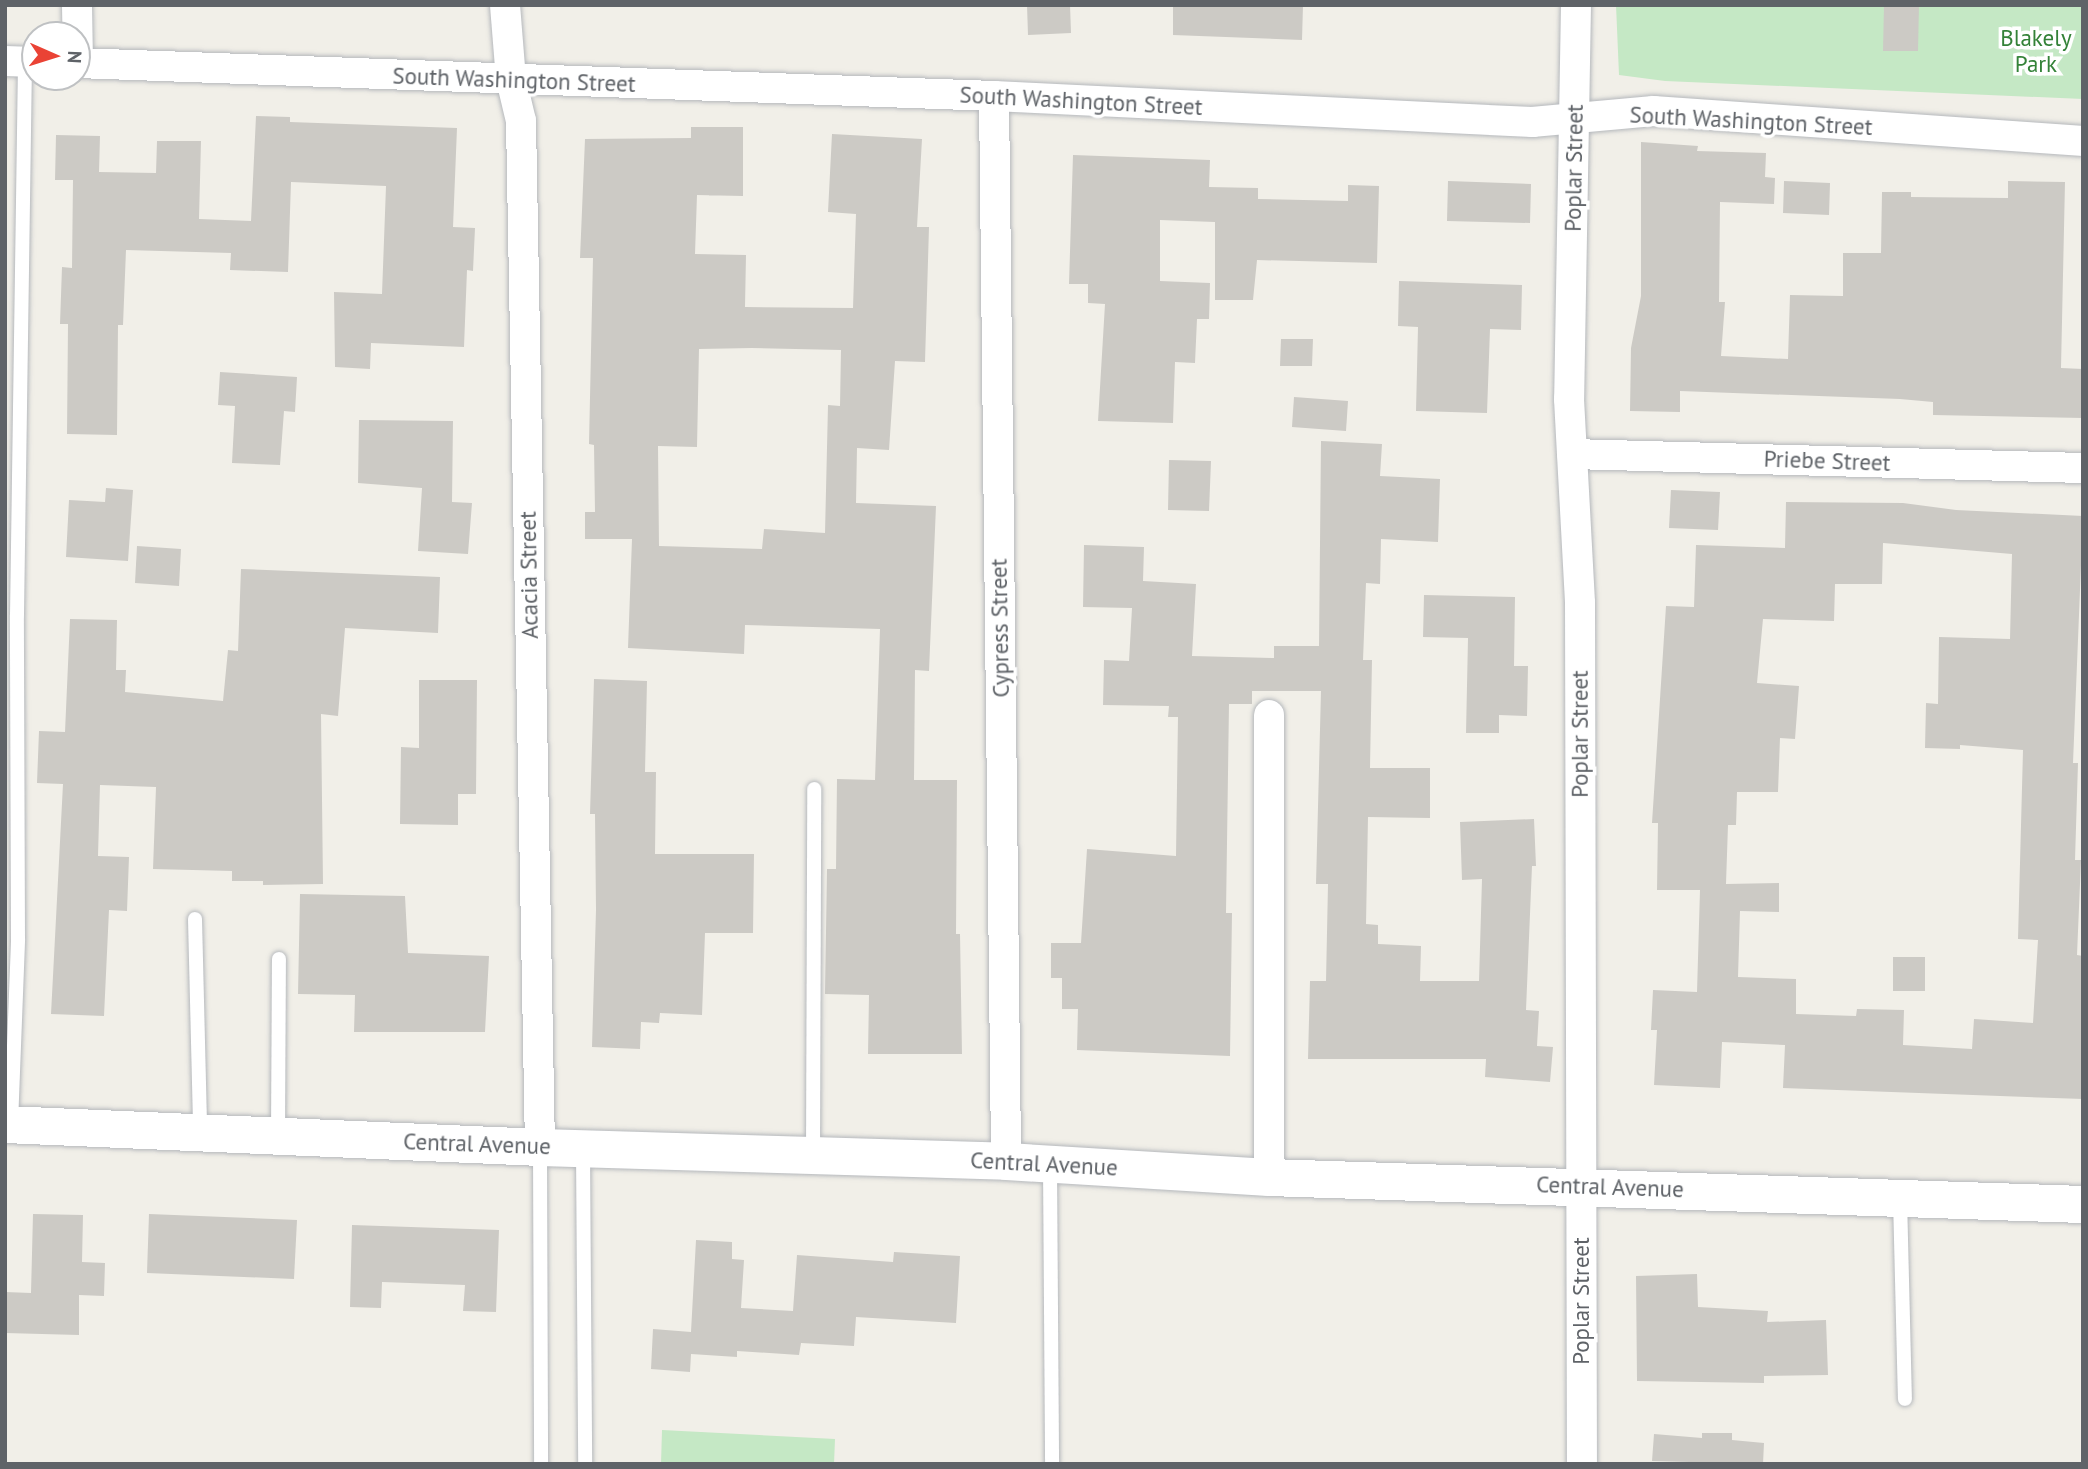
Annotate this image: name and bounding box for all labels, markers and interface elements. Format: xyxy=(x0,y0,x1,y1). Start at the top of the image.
north arrow xyxy=(21,21,91,91)
park label: Blakely Park xyxy=(2000,24,2072,78)
text: N xyxy=(63,50,87,64)
street label: South Washington Street xyxy=(392,62,636,98)
street label: South Washington Street xyxy=(959,81,1203,121)
street label: South Washington Street xyxy=(1629,101,1873,141)
street label: Poplar Street xyxy=(1559,104,1589,232)
street label: Priebe Street xyxy=(1763,445,1891,477)
street label: Acacia Street xyxy=(514,511,544,639)
street label: Cypress Street xyxy=(985,558,1015,698)
street label: Poplar Street xyxy=(1566,670,1594,798)
street label: Central Avenue xyxy=(402,1128,552,1160)
street label: Central Avenue xyxy=(969,1146,1119,1182)
street label: Central Avenue xyxy=(1535,1171,1685,1203)
street label: Poplar Street xyxy=(1567,1237,1595,1365)

